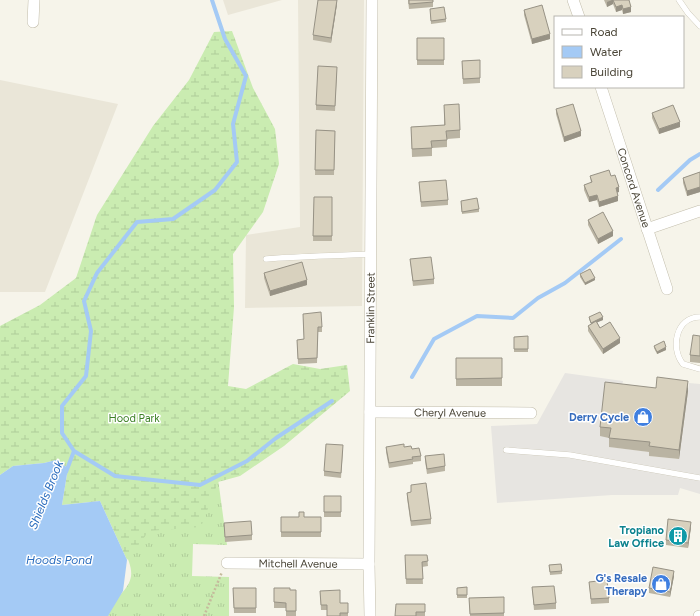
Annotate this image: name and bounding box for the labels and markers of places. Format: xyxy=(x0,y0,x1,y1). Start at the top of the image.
shop icon: Derry Cycle xyxy=(632,406,654,428)
place label: Derry Cycle xyxy=(569,411,629,424)
place label: Tropiano Law Office xyxy=(608,524,665,550)
building icon: Tropiano Law Office xyxy=(667,525,689,547)
place label: G's Resale Therapy xyxy=(595,572,648,598)
shop icon: G's Resale Therapy xyxy=(650,573,672,595)

